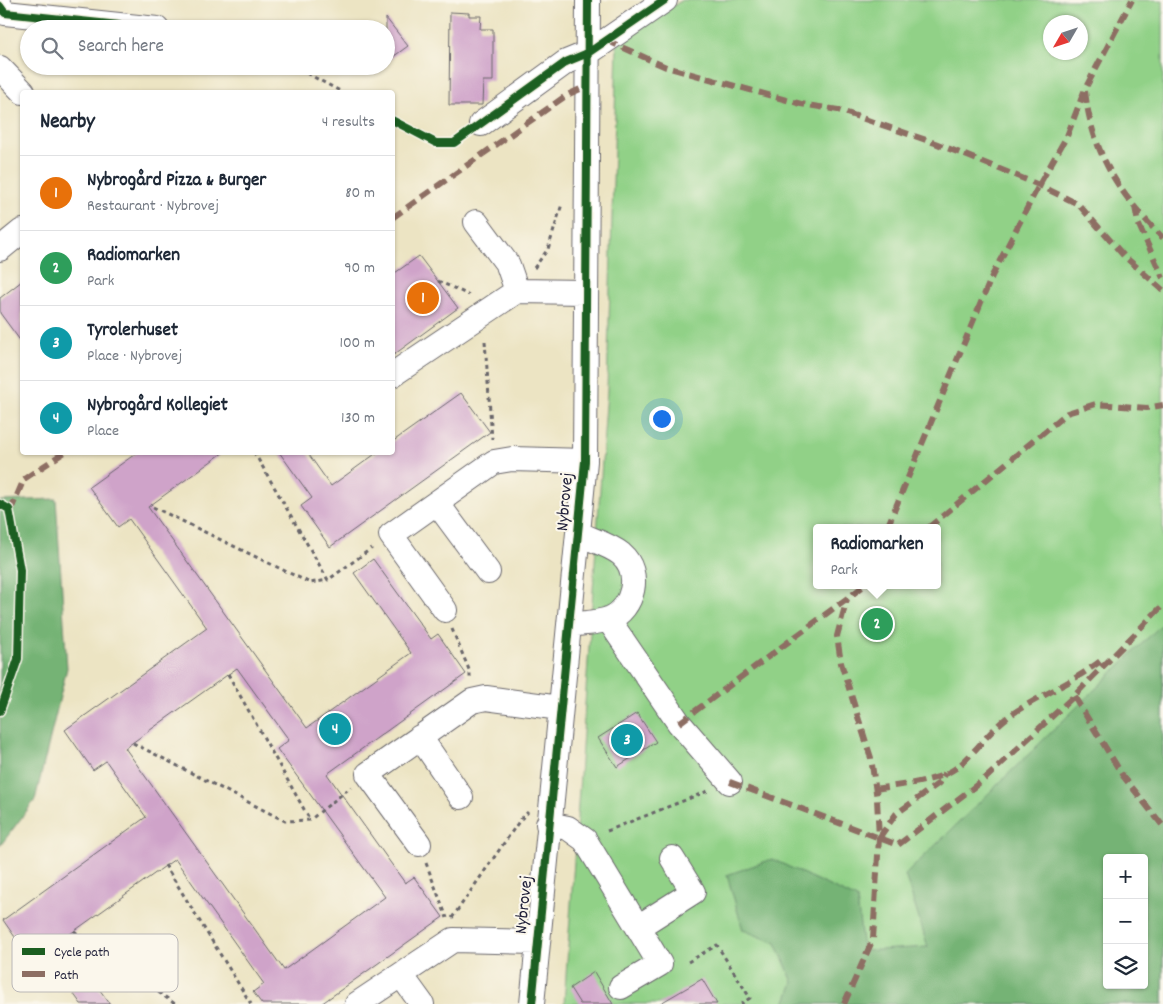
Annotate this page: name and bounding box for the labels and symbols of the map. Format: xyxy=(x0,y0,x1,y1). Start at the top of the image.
north arrow xyxy=(1043,15,1088,60)
pin: 1 xyxy=(407,279,439,317)
your location xyxy=(649,406,675,432)
street label: Nybrovej xyxy=(551,472,581,532)
pin: 2 xyxy=(861,605,893,643)
pin: 4 xyxy=(319,710,351,748)
pin: 3 xyxy=(611,721,643,759)
street label: Nybrovej xyxy=(509,874,541,936)
legend xyxy=(12,934,178,992)
text: Cycle path xyxy=(54,943,110,963)
text: Path xyxy=(54,966,79,986)

